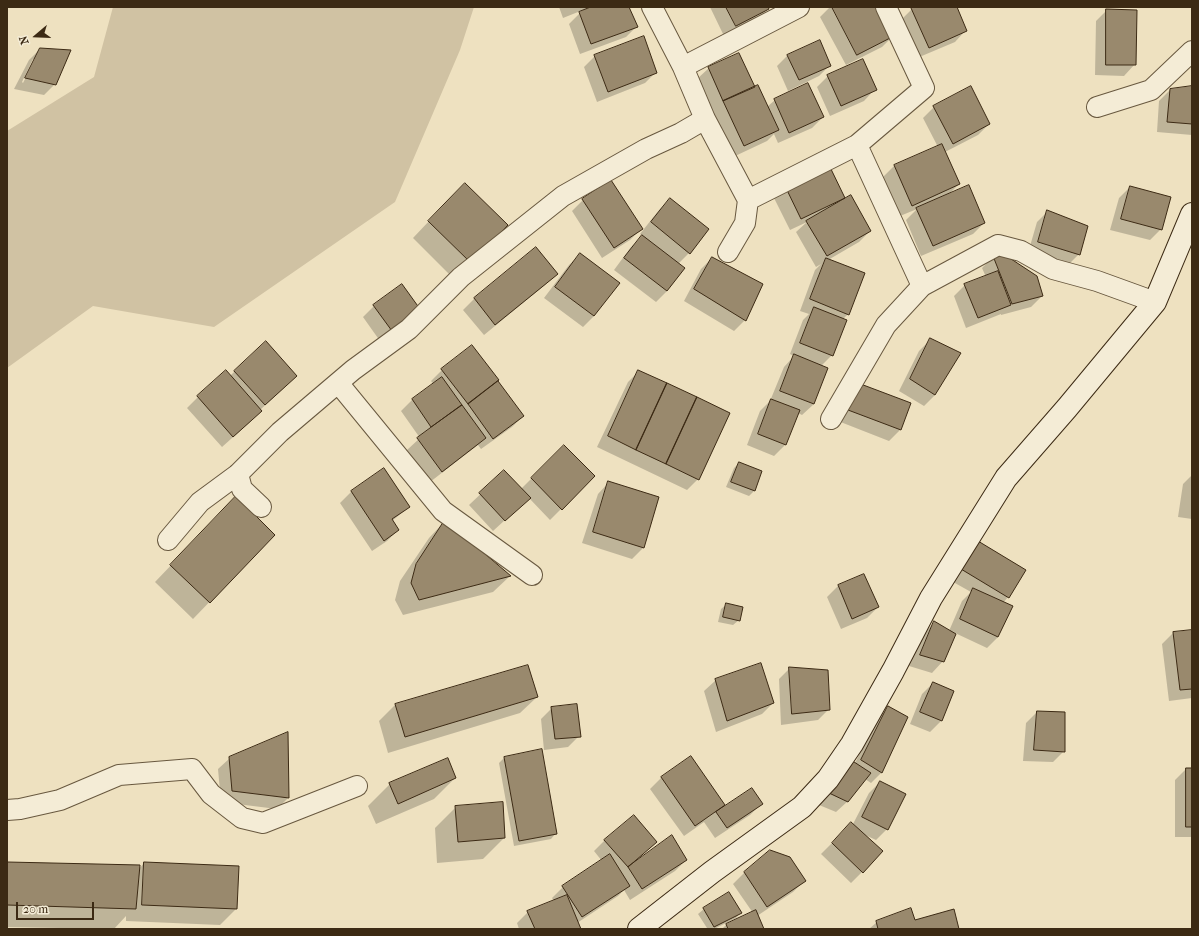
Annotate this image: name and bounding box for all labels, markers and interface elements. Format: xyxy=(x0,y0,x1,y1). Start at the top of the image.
north arrow xyxy=(16,16,56,56)
text: N xyxy=(17,34,32,46)
scale bar xyxy=(18,894,96,920)
text: 20 m xyxy=(23,902,48,916)

